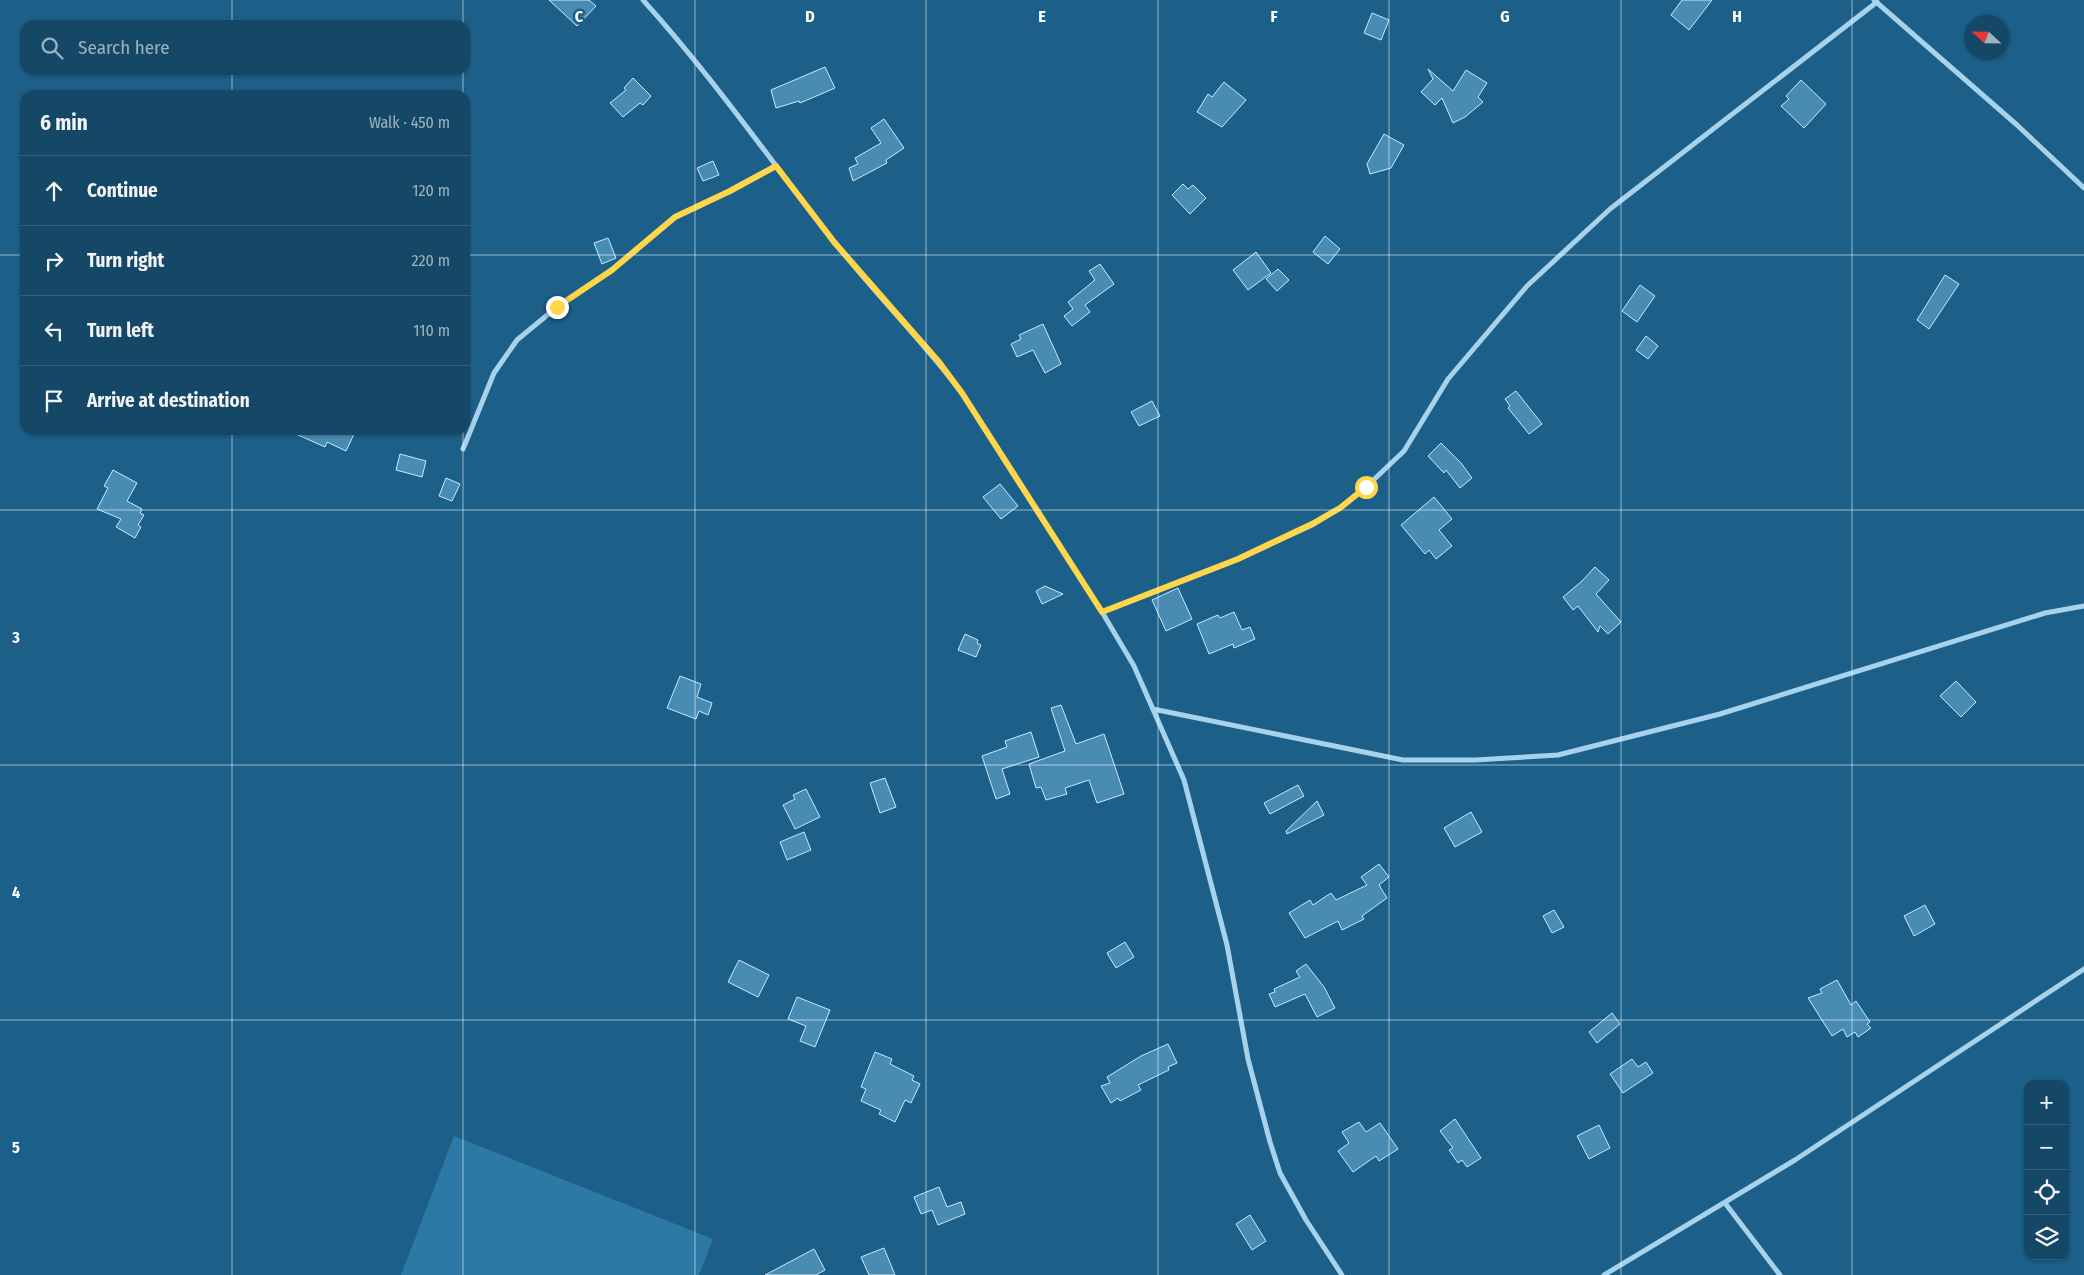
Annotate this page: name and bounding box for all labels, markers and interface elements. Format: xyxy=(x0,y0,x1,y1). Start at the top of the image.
text: C xyxy=(575,7,584,26)
text: D xyxy=(805,7,815,26)
text: E xyxy=(1038,7,1046,26)
text: F xyxy=(1270,7,1278,26)
text: G xyxy=(1500,7,1510,26)
text: H xyxy=(1732,7,1742,26)
north arrow xyxy=(1964,15,2009,60)
search box xyxy=(20,20,470,75)
icon: search xyxy=(38,34,66,62)
text: Search here xyxy=(78,36,170,59)
text: 6 min xyxy=(40,110,88,136)
text: Walk · 450 m xyxy=(369,113,450,132)
icon: ahead xyxy=(40,177,68,205)
text: Continue xyxy=(87,179,158,202)
text: 120 m xyxy=(412,181,450,200)
icon: right xyxy=(40,247,68,275)
text: Turn right xyxy=(87,249,164,272)
text: 220 m xyxy=(411,251,450,270)
route end xyxy=(546,296,569,319)
icon: left xyxy=(40,317,68,345)
text: Turn left xyxy=(87,319,154,342)
text: 110 m xyxy=(413,321,450,340)
icon: arrive xyxy=(40,387,68,415)
text: Arrive at destination xyxy=(87,389,250,412)
route start xyxy=(1355,476,1378,499)
text: 3 xyxy=(11,628,20,647)
text: 4 xyxy=(12,883,20,902)
map controls xyxy=(2024,1080,2069,1260)
button: + xyxy=(2024,1080,2069,1125)
button: − xyxy=(2024,1125,2069,1170)
text: 5 xyxy=(12,1138,20,1157)
button: locate xyxy=(2024,1170,2069,1215)
button: layers xyxy=(2024,1215,2069,1260)

